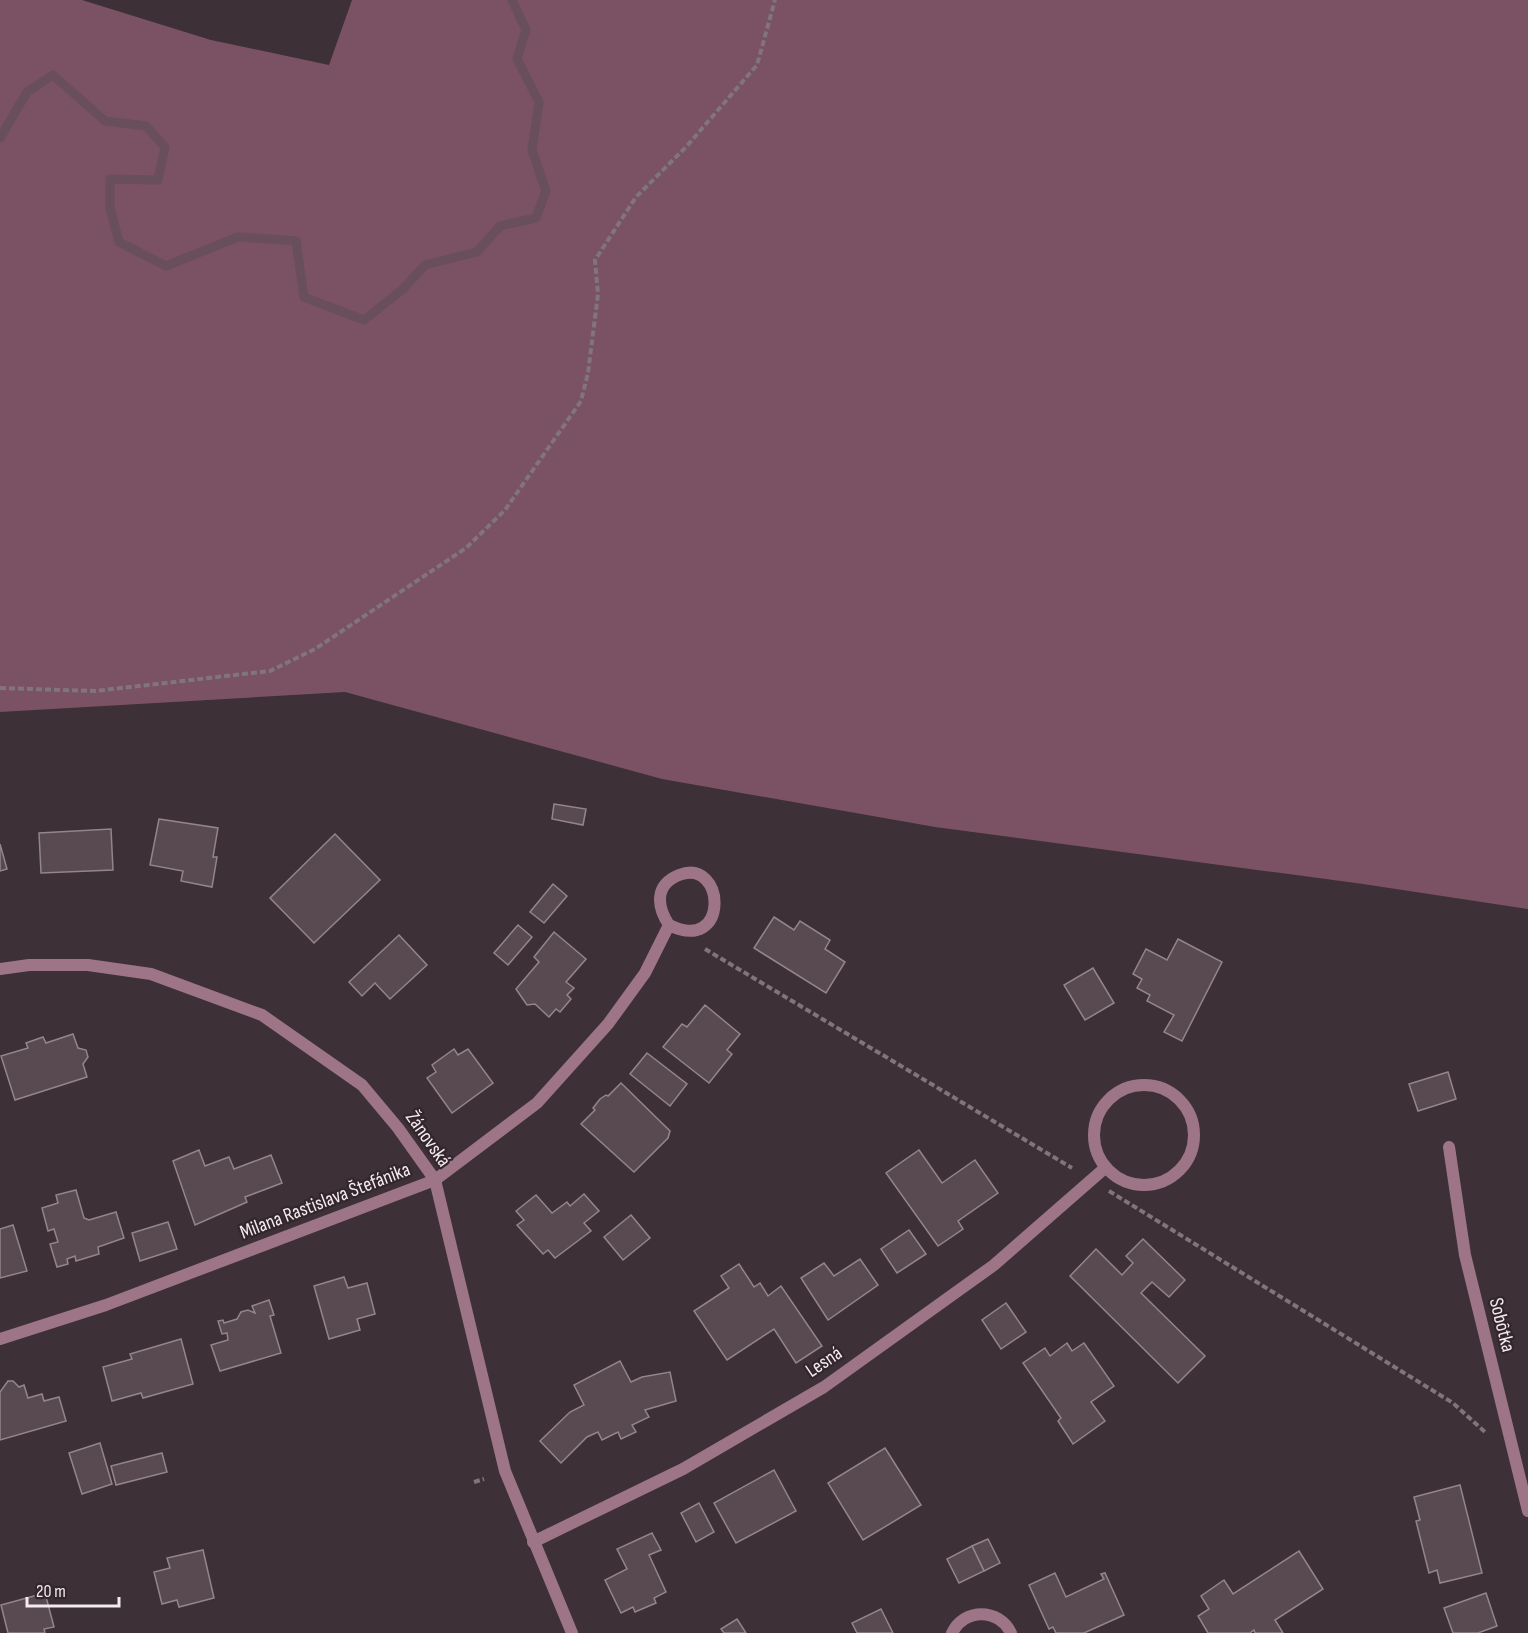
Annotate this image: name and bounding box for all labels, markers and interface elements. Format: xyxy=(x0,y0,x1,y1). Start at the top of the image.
street label: Žánovská xyxy=(400,1106,456,1172)
street label: Milana Rastislava Štefánika xyxy=(237,1157,413,1245)
street label: Sobôtka xyxy=(1484,1295,1520,1355)
street label: Lesná xyxy=(801,1341,847,1383)
scale bar xyxy=(27,1570,118,1608)
text: 20 m xyxy=(36,1581,66,1602)

